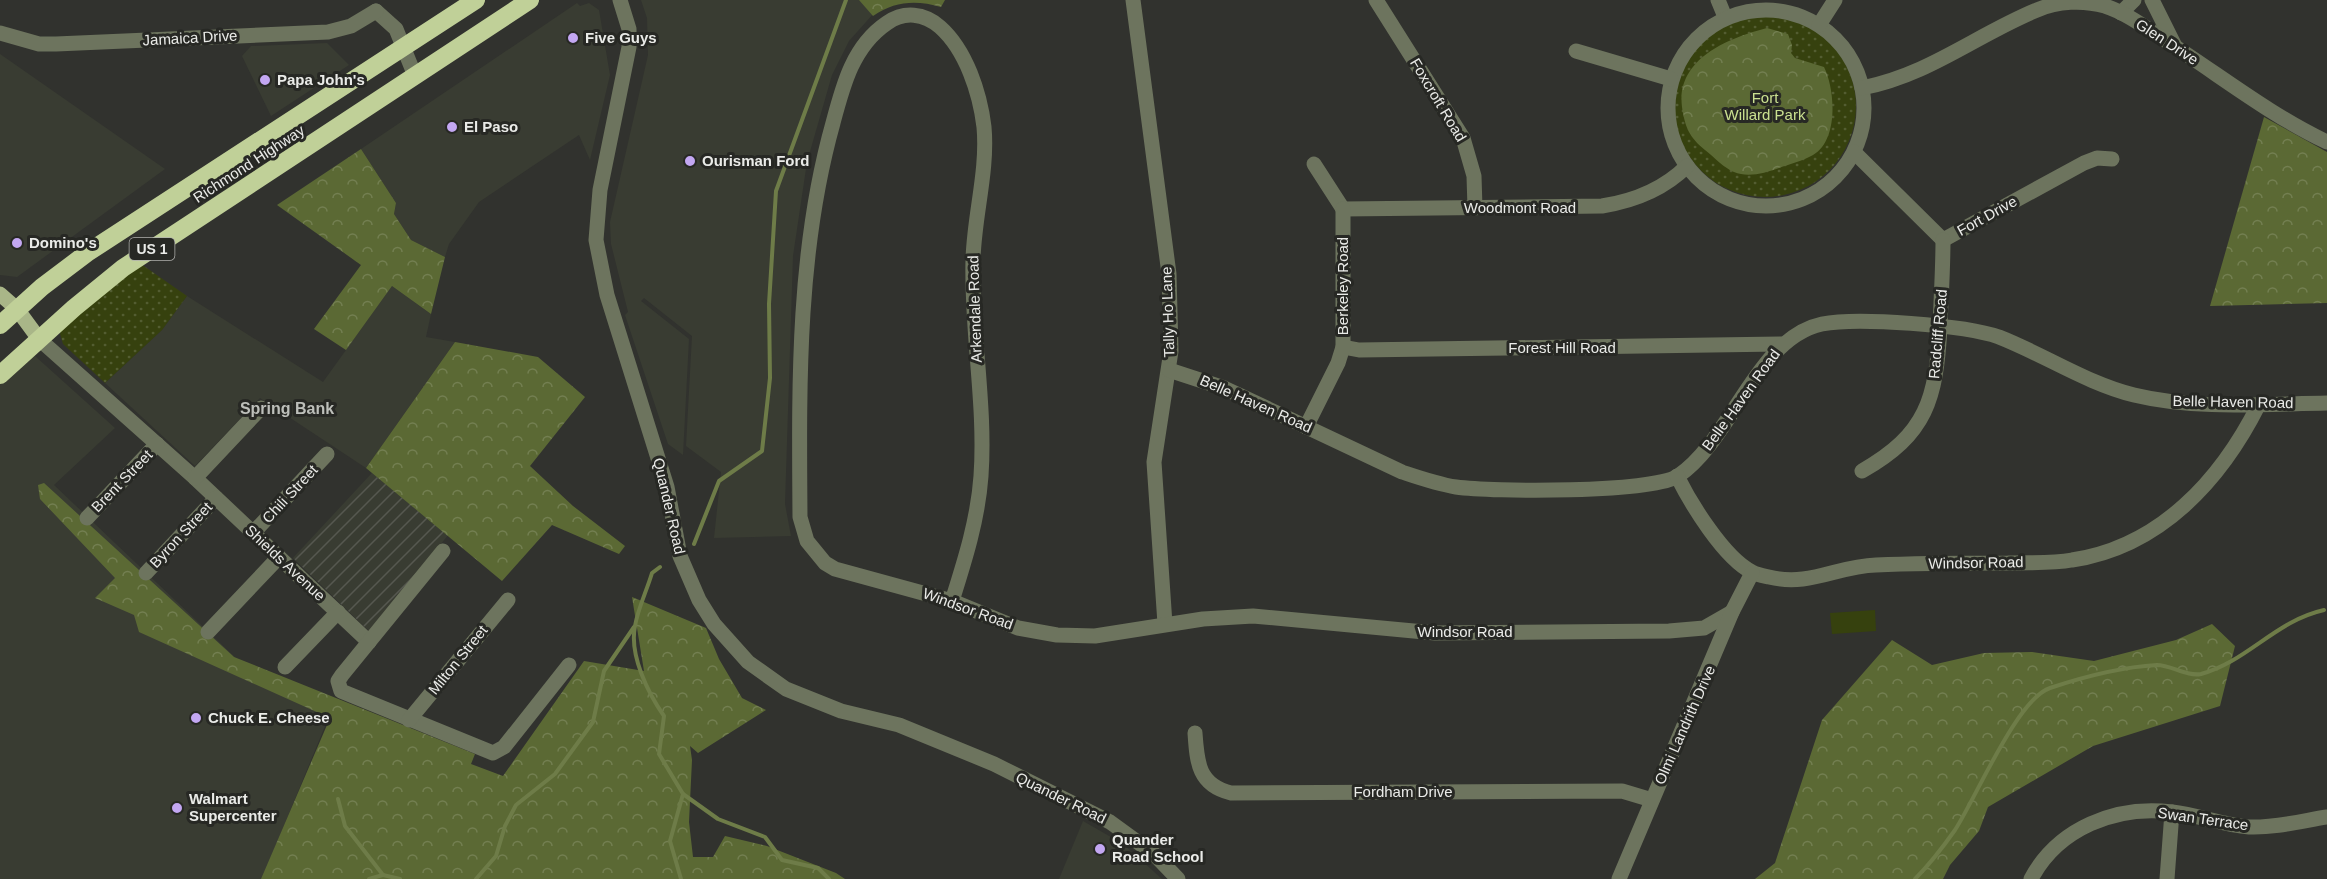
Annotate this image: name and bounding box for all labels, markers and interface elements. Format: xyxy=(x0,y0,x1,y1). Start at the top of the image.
street label: Glen Drive xyxy=(2133,15,2202,68)
street label: Jamaica Drive xyxy=(142,27,238,48)
place label: Five Guys xyxy=(585,29,657,46)
marker: Five Guys xyxy=(566,31,580,45)
street label: Foxcroft Road xyxy=(1407,55,1470,145)
place label: Papa John's xyxy=(277,71,365,88)
marker: Papa John's xyxy=(258,73,272,87)
park label: Fort Willard Park xyxy=(1725,89,1806,123)
place label: El Paso xyxy=(464,118,518,135)
marker: El Paso xyxy=(445,120,459,134)
street label: Richmond Highway xyxy=(190,121,308,206)
place label: Ourisman Ford xyxy=(702,152,810,169)
marker: Ourisman Ford xyxy=(683,154,697,168)
street label: Fort Drive xyxy=(1954,192,2020,239)
street label: Woodmont Road xyxy=(1464,199,1576,216)
place label: Domino's xyxy=(29,234,97,251)
marker: Domino's xyxy=(10,236,24,250)
street label: Berkeley Road xyxy=(1334,237,1351,335)
road number: US 1 xyxy=(130,238,174,260)
street label: Arkendale Road xyxy=(964,255,985,363)
street label: Tally Ho Lane xyxy=(1157,266,1178,358)
street label: Radcliff Road xyxy=(1925,288,1950,379)
street label: Forest Hill Road xyxy=(1508,339,1616,356)
street label: Belle Haven Road xyxy=(1698,346,1783,454)
street label: Belle Haven Road xyxy=(1198,371,1315,436)
street label: Belle Haven Road xyxy=(2172,392,2294,411)
district label: Spring Bank xyxy=(240,400,334,417)
street label: Brent Street xyxy=(88,445,156,515)
street label: Quander Road xyxy=(650,456,689,556)
street label: Chili Street xyxy=(258,460,321,526)
street label: Byron Street xyxy=(146,498,216,571)
street label: Shields Avenue xyxy=(242,521,329,604)
street label: Windsor Road xyxy=(1928,553,2024,572)
street label: Windsor Road xyxy=(921,584,1016,633)
street label: Milton Street xyxy=(425,621,491,698)
street label: Windsor Road xyxy=(1417,623,1513,640)
street label: Olmi Landrith Drive xyxy=(1651,663,1718,787)
place label: Chuck E. Cheese xyxy=(208,709,330,726)
marker: Chuck E. Cheese xyxy=(189,711,203,725)
street label: Quander Road xyxy=(1013,768,1109,827)
street label: Fordham Drive xyxy=(1353,783,1453,800)
place label: Walmart Supercenter xyxy=(189,790,277,824)
marker: Walmart Supercenter xyxy=(170,801,184,815)
street label: Swan Terrace xyxy=(2157,804,2250,833)
place label: Quander Road School xyxy=(1112,831,1204,865)
marker: Quander Road School xyxy=(1093,842,1107,856)

